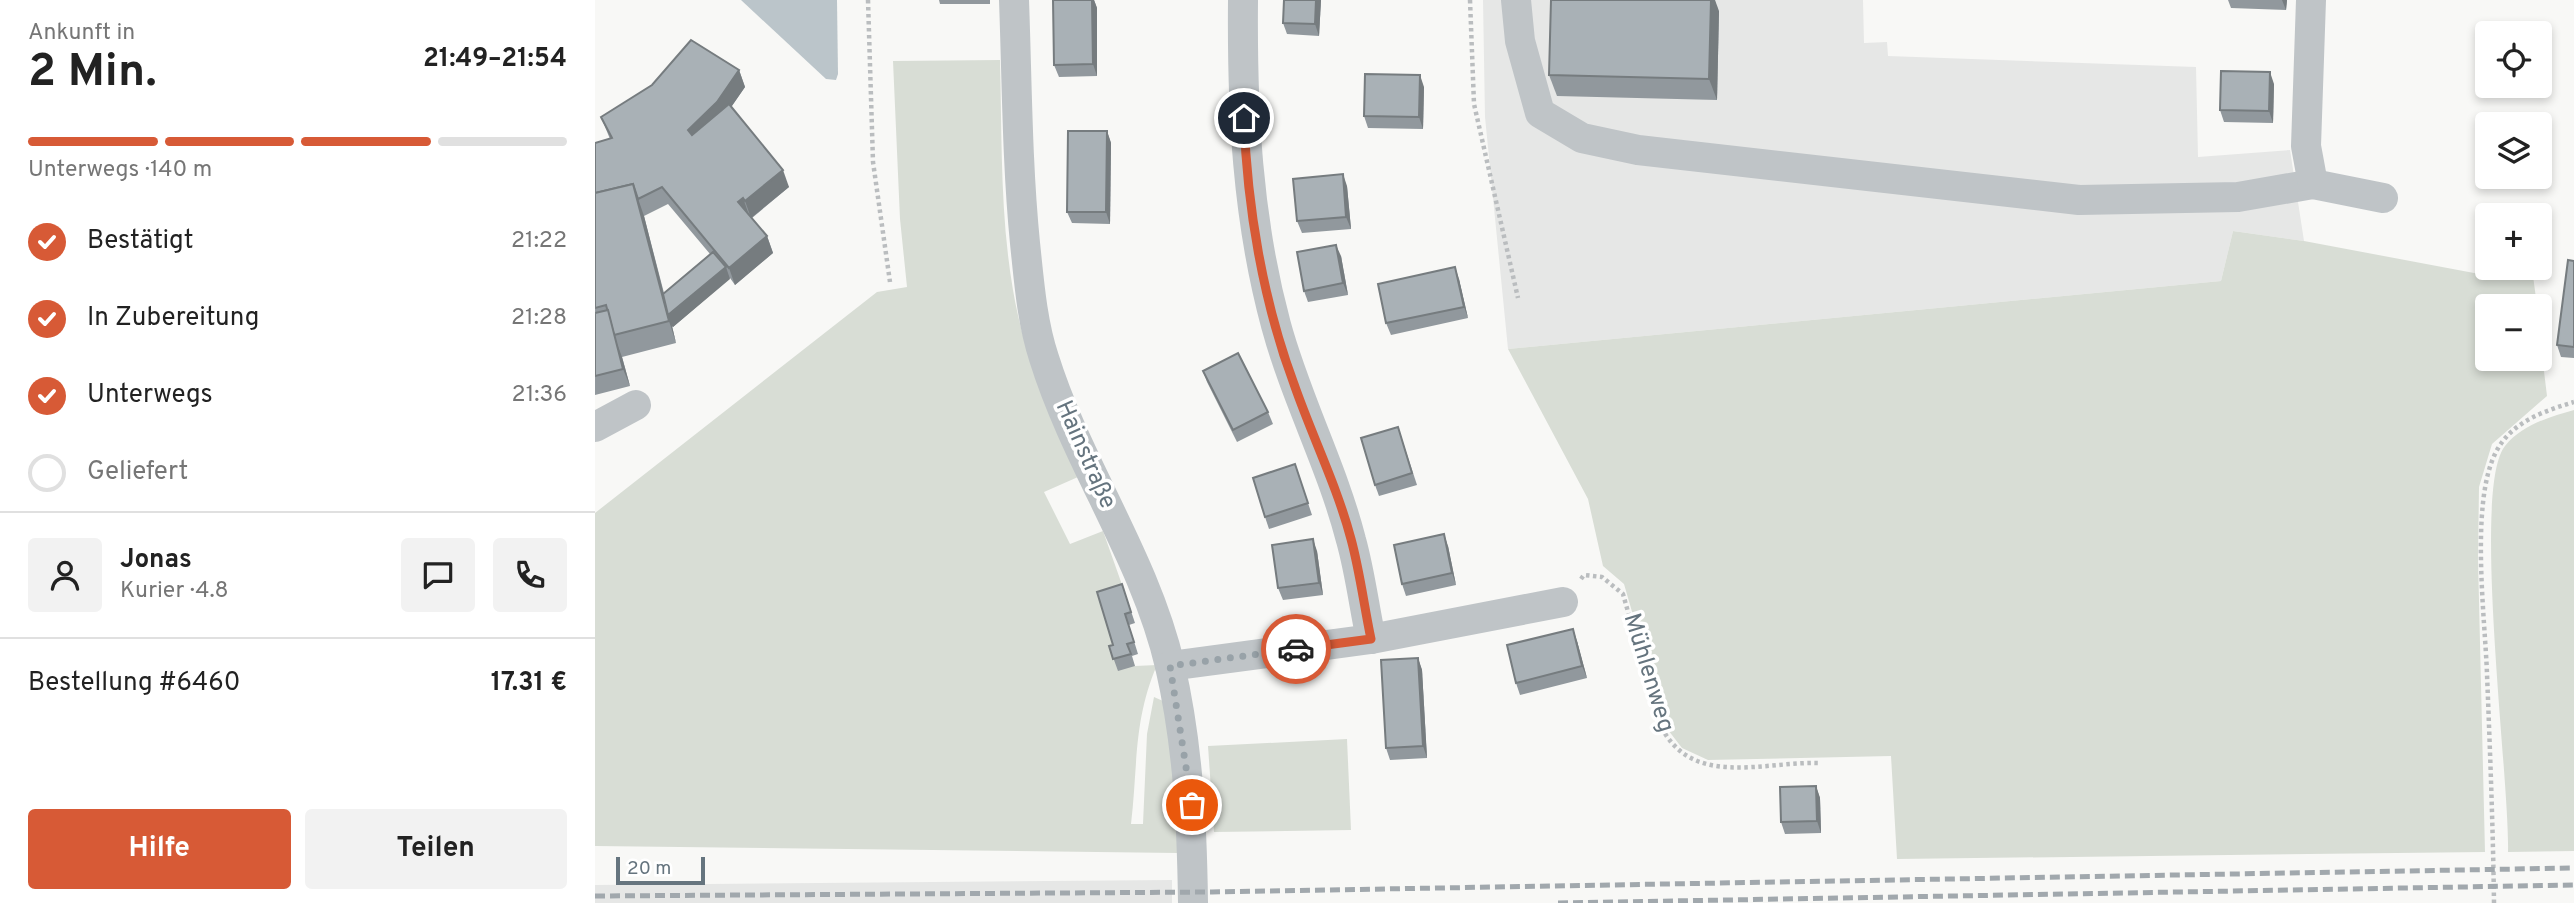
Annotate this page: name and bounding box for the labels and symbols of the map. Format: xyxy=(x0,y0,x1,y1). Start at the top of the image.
pin xyxy=(1214,88,1274,148)
street label: Hainstraße xyxy=(1048,396,1122,514)
street label: Mühlenweg xyxy=(1616,610,1680,736)
courier xyxy=(1261,614,1331,684)
pin xyxy=(1162,775,1222,835)
scale bar xyxy=(616,854,705,886)

